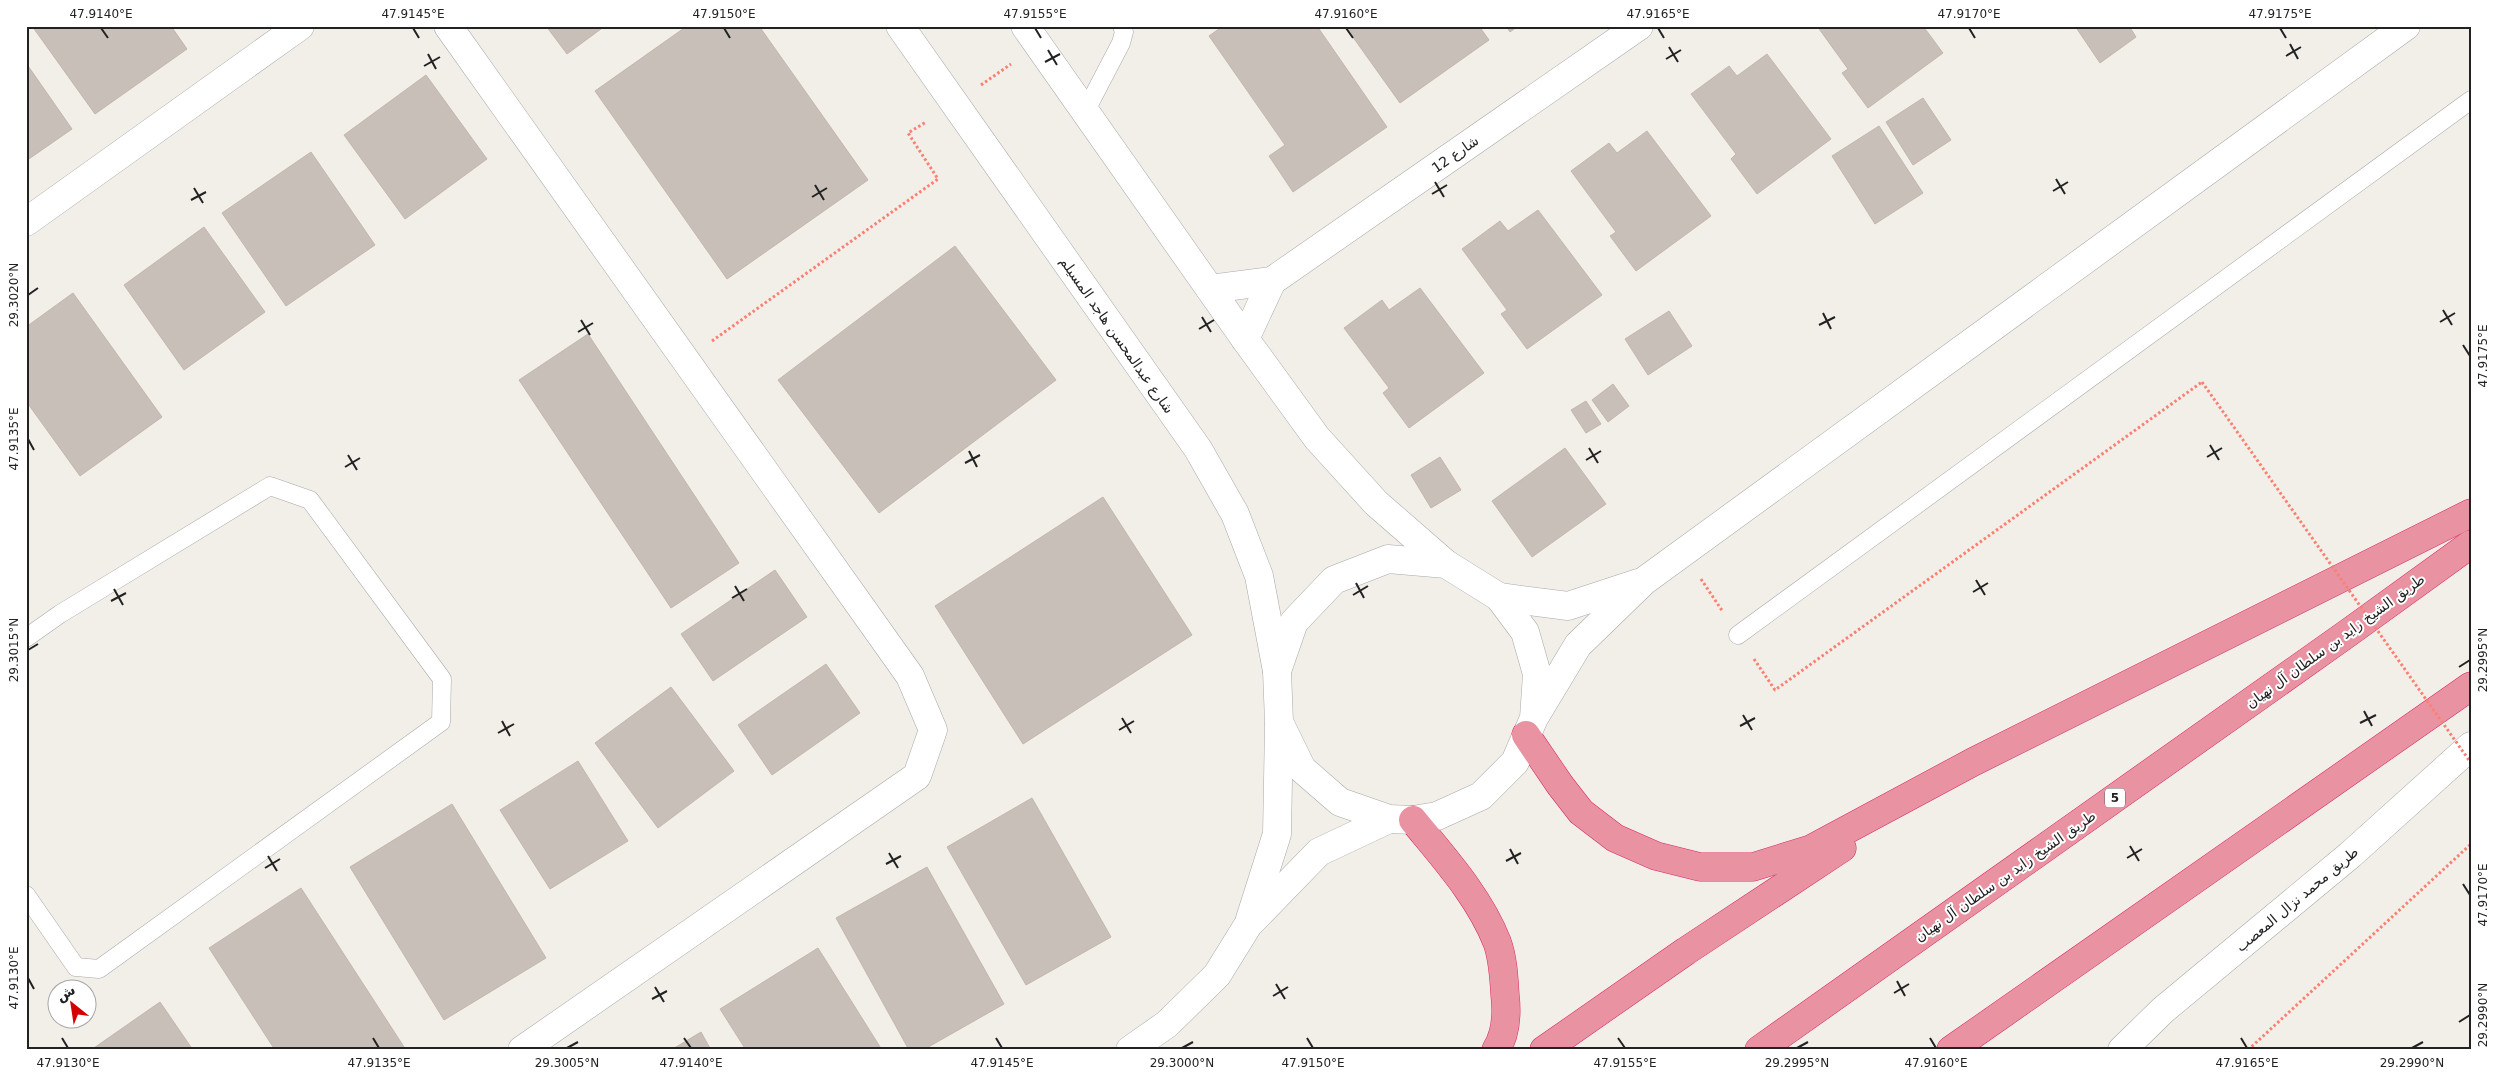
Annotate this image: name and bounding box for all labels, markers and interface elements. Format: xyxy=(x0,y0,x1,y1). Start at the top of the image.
text: 47.9140°E xyxy=(69,7,133,21)
text: 47.9145°E xyxy=(381,7,445,21)
text: 47.9150°E xyxy=(692,7,756,21)
text: 47.9155°E xyxy=(1003,7,1067,21)
text: 47.9160°E xyxy=(1314,7,1378,21)
text: 47.9165°E xyxy=(1626,7,1690,21)
text: 47.9170°E xyxy=(1937,7,2001,21)
text: 47.9175°E xyxy=(2248,7,2312,21)
street label: شارع 12 xyxy=(1429,132,1482,177)
street label: شارع عبدالمحسن هاجد المسيلم xyxy=(1056,254,1177,417)
text: 29.3020°N xyxy=(7,263,21,327)
text: 47.9175°E xyxy=(2476,324,2490,388)
text: 47.9135°E xyxy=(7,407,21,471)
street label: طريق الشيخ زايد بن سلطان آل نهيان xyxy=(2242,571,2428,712)
text: 29.3015°N xyxy=(7,618,21,682)
text: 29.2995°N xyxy=(2476,628,2490,692)
road number: 5 xyxy=(2105,788,2125,808)
street label: طريق الشيخ زايد بن سلطان آل نهيان xyxy=(1912,807,2099,946)
street label: طريق محمد نزال المعصب xyxy=(2233,843,2362,955)
text: 47.9170°E xyxy=(2476,863,2490,927)
text: 47.9130°E xyxy=(7,946,21,1010)
north arrow xyxy=(48,978,98,1028)
text: ش xyxy=(53,981,78,1005)
text: 29.2990°N xyxy=(2476,983,2490,1047)
text: 47.9130°E xyxy=(36,1056,100,1070)
text: 47.9135°E xyxy=(347,1056,411,1070)
text: 29.3005°N xyxy=(535,1056,599,1070)
text: 47.9140°E xyxy=(659,1056,723,1070)
text: 47.9145°E xyxy=(970,1056,1034,1070)
text: 29.3000°N xyxy=(1150,1056,1214,1070)
text: 47.9150°E xyxy=(1281,1056,1345,1070)
text: 47.9155°E xyxy=(1593,1056,1657,1070)
text: 29.2995°N xyxy=(1765,1056,1829,1070)
text: 47.9160°E xyxy=(1904,1056,1968,1070)
text: 47.9165°E xyxy=(2215,1056,2279,1070)
text: 29.2990°N xyxy=(2380,1056,2444,1070)

